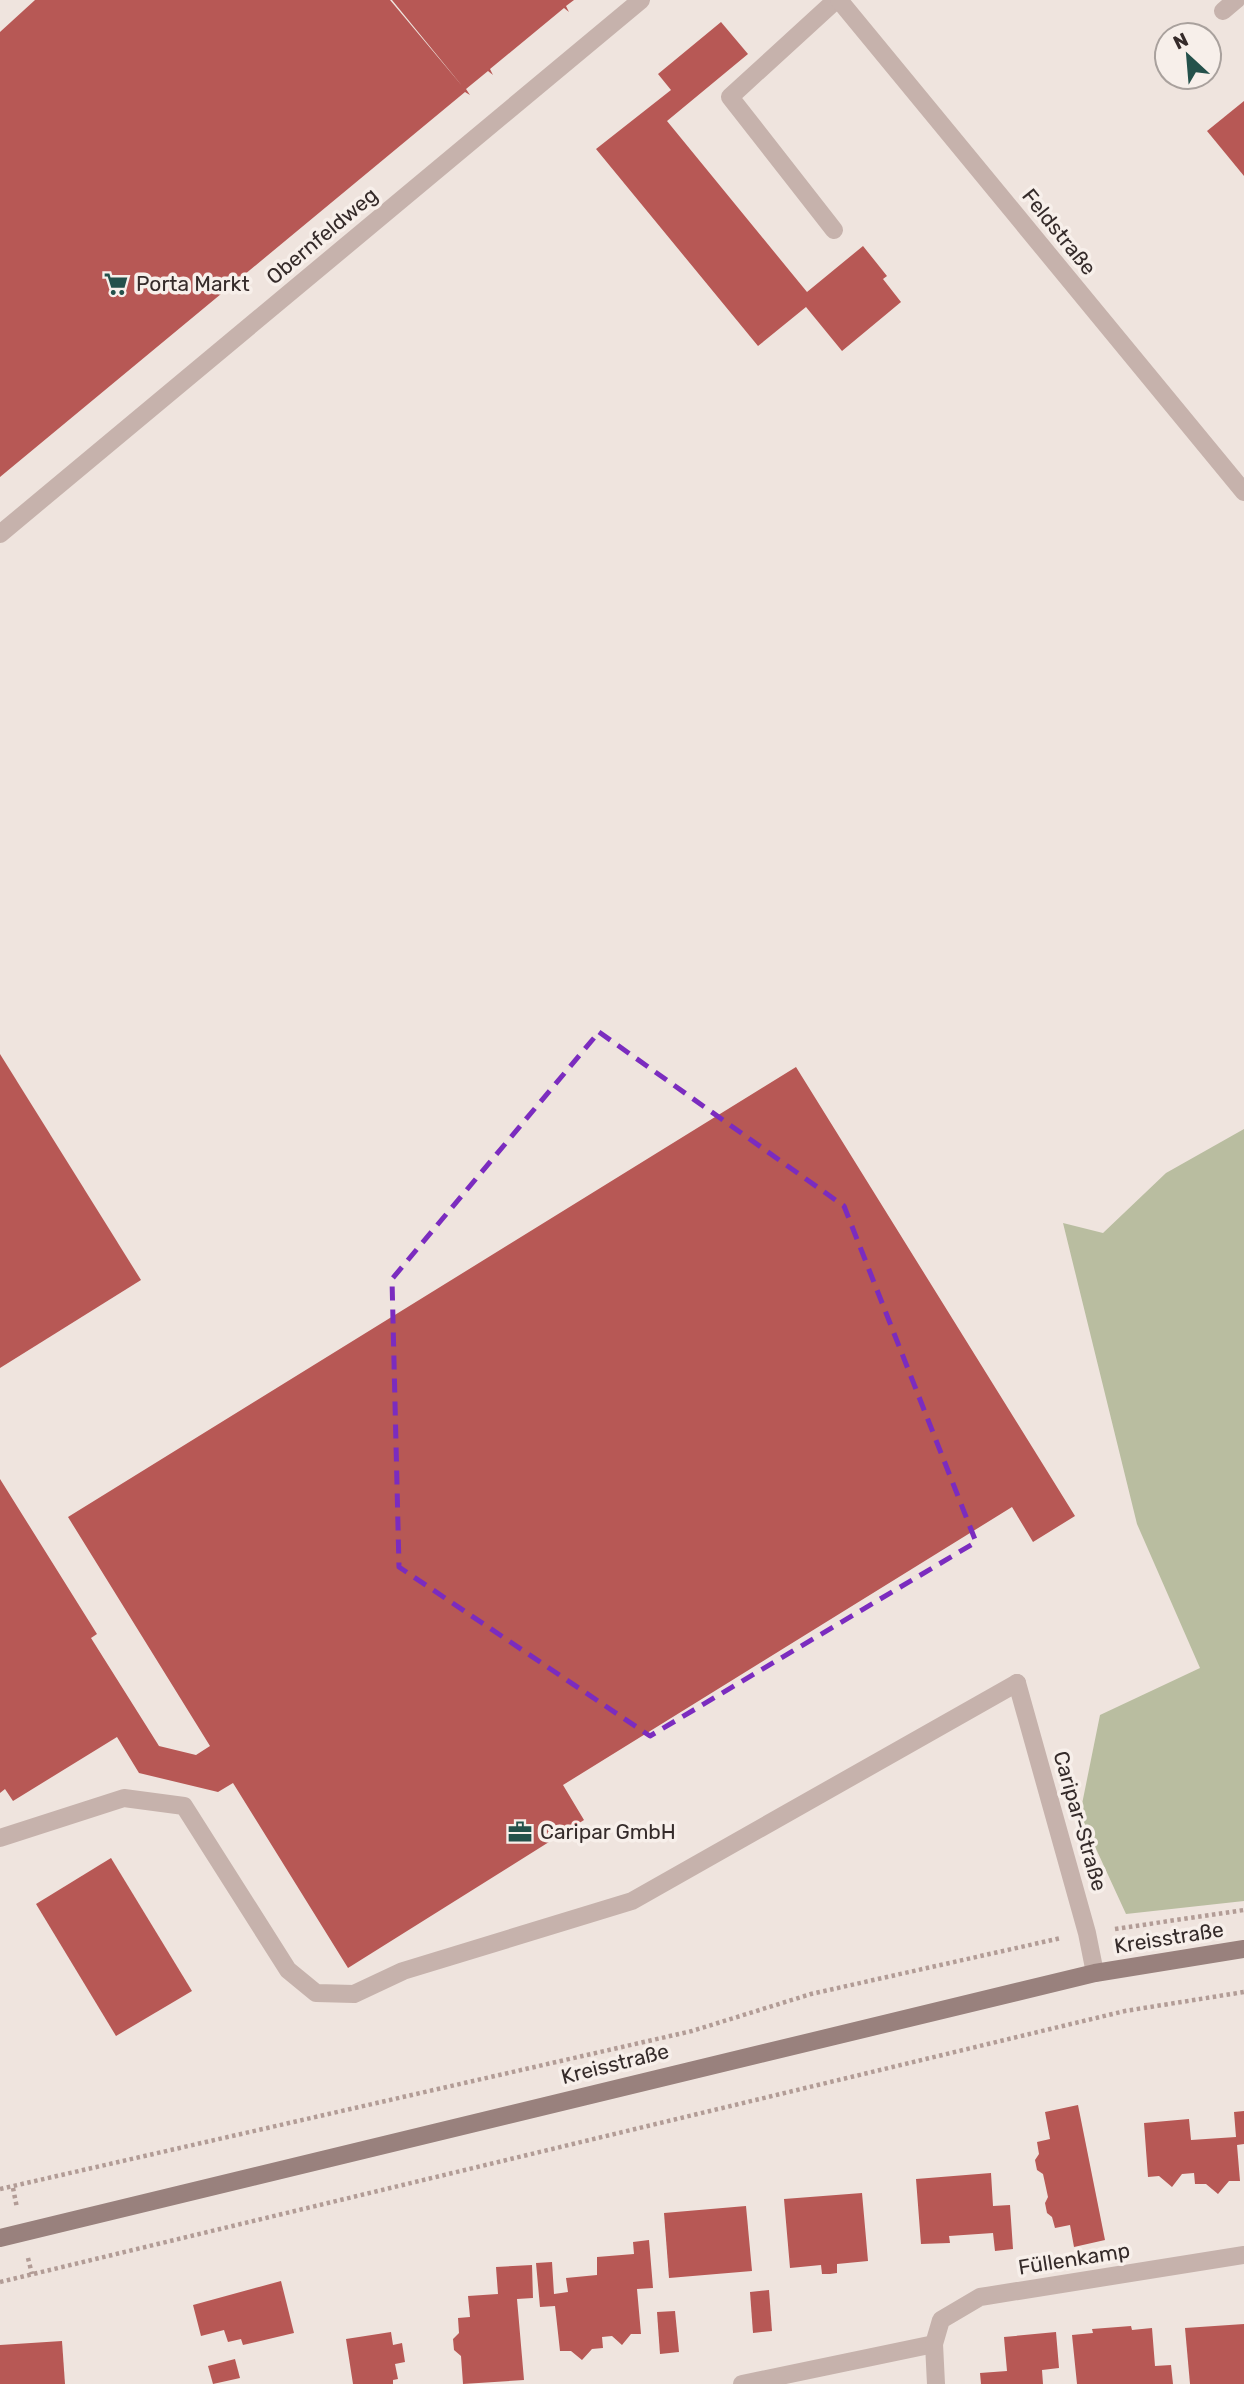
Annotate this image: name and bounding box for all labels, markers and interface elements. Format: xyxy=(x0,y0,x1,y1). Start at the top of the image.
north arrow xyxy=(1153,21,1223,91)
text: N xyxy=(1170,28,1192,55)
street label: Obernfeldweg xyxy=(261,182,382,289)
street label: Feldstraße xyxy=(1017,183,1102,280)
supermarket icon: Porta Markt xyxy=(102,270,130,298)
place label: Porta Markt xyxy=(136,271,250,296)
street label: Caripar-Straße xyxy=(1049,1748,1112,1894)
office icon: Caripar GmbH xyxy=(506,1818,534,1846)
place label: Caripar GmbH xyxy=(540,1819,676,1844)
street label: Kreisstraße xyxy=(1112,1917,1225,1958)
street label: Kreisstraße xyxy=(558,2038,671,2089)
street label: Füllenkamp xyxy=(1016,2237,1132,2280)

